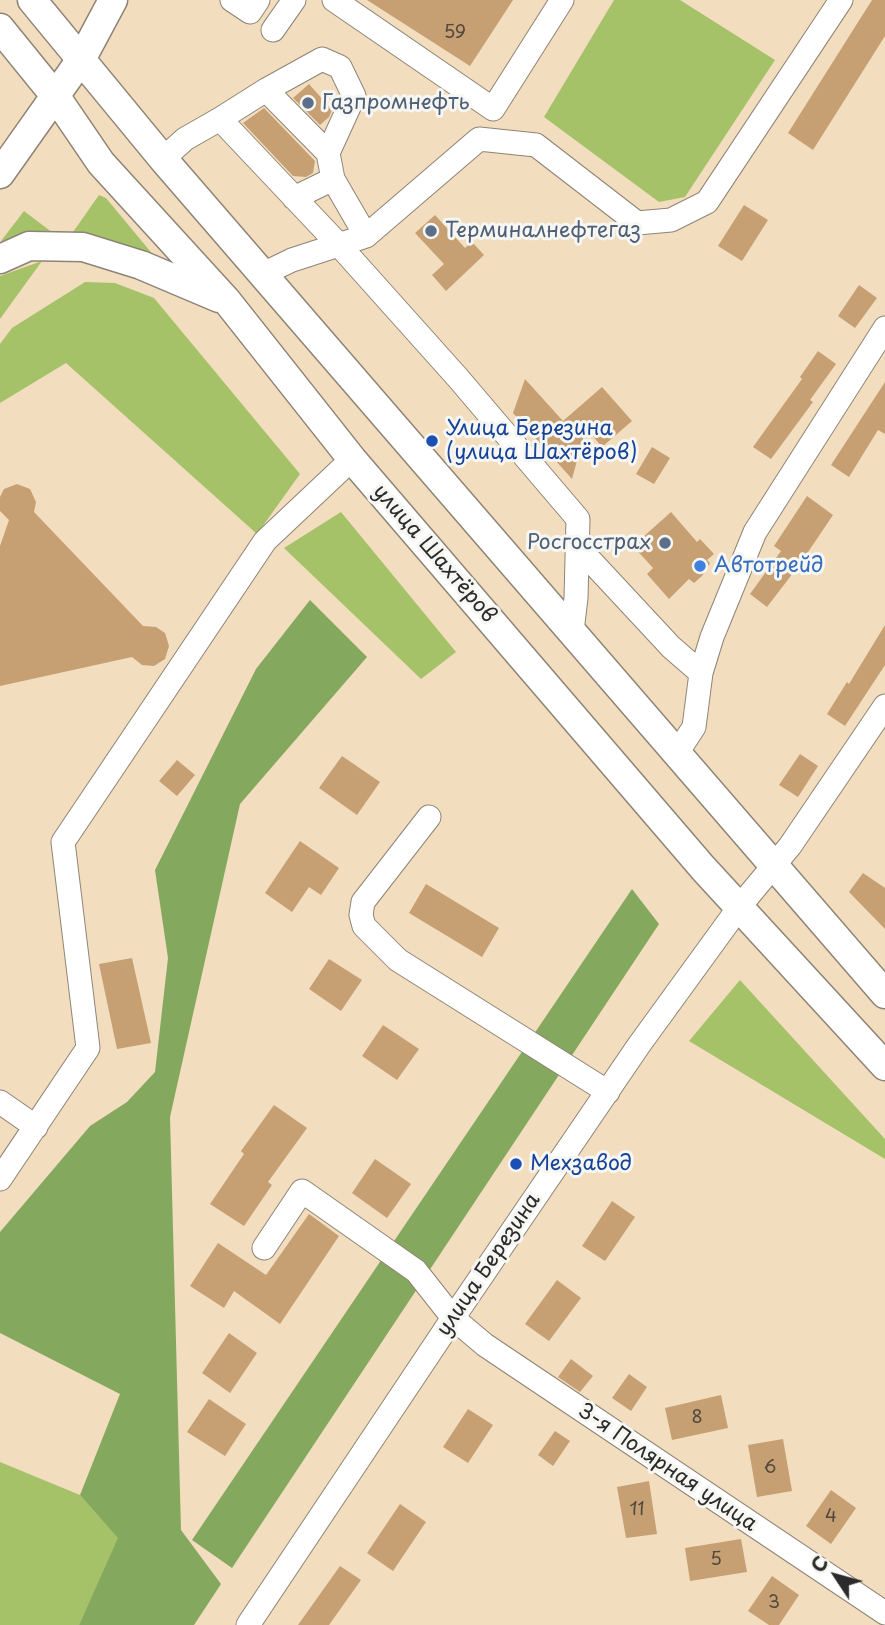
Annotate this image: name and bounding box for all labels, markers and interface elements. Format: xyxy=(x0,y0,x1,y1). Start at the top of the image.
house number: 59 xyxy=(444,22,466,44)
place label: Газпромнефть xyxy=(322,90,470,116)
marker: Газпромнефть xyxy=(300,95,316,111)
place label: Терминалнефтегаз xyxy=(445,218,641,244)
marker: Терминалнефтегаз xyxy=(423,223,439,239)
place label: Улица Березина (улица Шахтёров) xyxy=(446,416,637,466)
marker: Улица Березина (улица Шахтёров) xyxy=(424,433,440,449)
street label: улица Шахтёров xyxy=(367,480,501,628)
place label: Росгосстрах xyxy=(527,530,651,556)
marker: Росгосстрах xyxy=(657,535,673,551)
place label: Автотрейд xyxy=(714,553,824,579)
marker: Автотрейд xyxy=(692,558,708,574)
place label: Мехзавод xyxy=(530,1151,632,1177)
marker: Мехзавод xyxy=(508,1156,524,1172)
street label: улица Березина xyxy=(432,1189,546,1341)
street label: 3-я Полярная улица xyxy=(573,1399,761,1537)
house number: 8 xyxy=(691,1407,703,1429)
house number: 6 xyxy=(764,1457,776,1479)
house number: 11 xyxy=(629,1499,645,1521)
house number: 4 xyxy=(825,1506,837,1528)
north arrow xyxy=(801,1541,871,1611)
house number: 5 xyxy=(710,1549,722,1571)
text: С xyxy=(803,1550,835,1578)
house number: 3 xyxy=(768,1592,780,1614)

